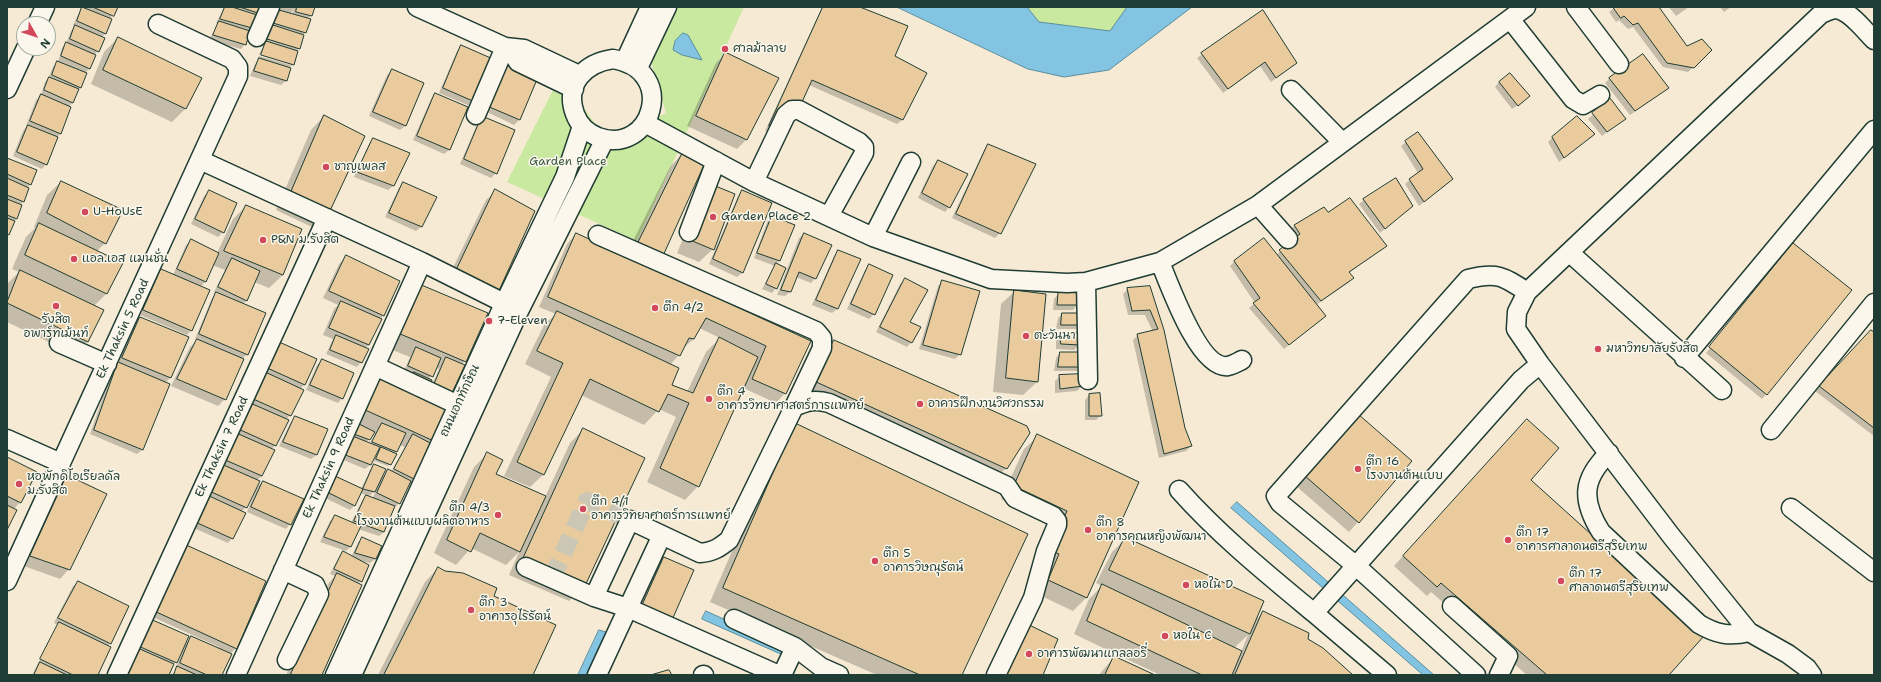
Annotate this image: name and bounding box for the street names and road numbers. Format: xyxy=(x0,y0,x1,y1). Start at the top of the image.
street label: Ek Thaksin 5 Road xyxy=(94,277,152,381)
street label: ถนนเอกทักษิณ xyxy=(437,363,483,439)
street label: Ek Thaksin 7 Road xyxy=(192,394,252,500)
street label: Ek Thaksin 9 Road xyxy=(300,415,358,521)

